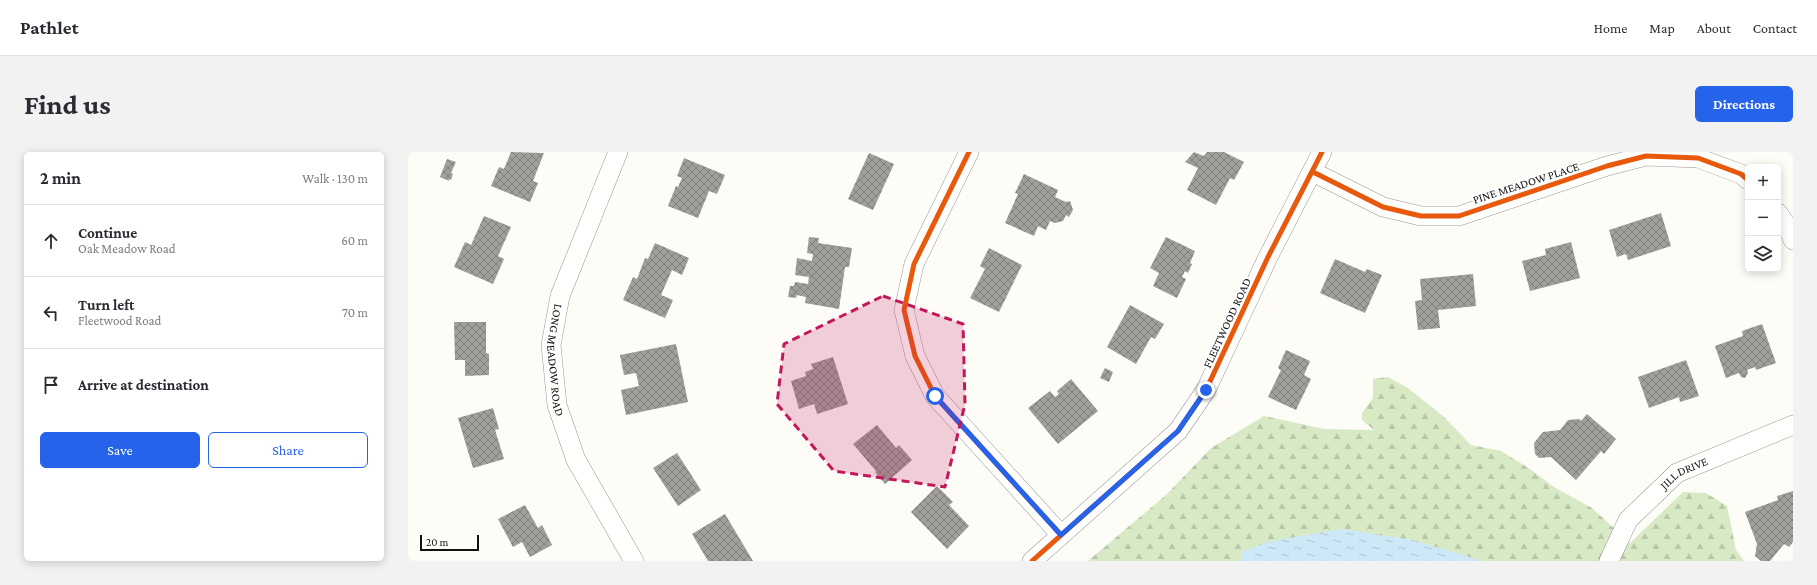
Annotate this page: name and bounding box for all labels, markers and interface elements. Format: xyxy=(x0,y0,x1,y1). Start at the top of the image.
text: Pathlet xyxy=(20,17,78,38)
text: Home xyxy=(1594,20,1627,36)
text: Map xyxy=(1649,20,1675,36)
text: About xyxy=(1697,20,1731,36)
text: Contact xyxy=(1753,20,1797,36)
button: Directions xyxy=(1695,86,1793,122)
text: Find us xyxy=(24,89,111,120)
street label: PINE MEADOW PLACE xyxy=(1471,159,1581,207)
map controls xyxy=(1745,164,1781,272)
button: + xyxy=(1745,164,1781,200)
text: 2 min xyxy=(40,169,81,188)
text: Walk · 130 m xyxy=(302,171,368,186)
button: − xyxy=(1745,200,1781,236)
text: Continue xyxy=(78,225,137,241)
icon: ahead xyxy=(40,230,62,252)
text: 60 m xyxy=(341,233,368,248)
button: layers xyxy=(1745,236,1781,272)
text: Oak Meadow Road xyxy=(78,241,176,256)
street label: FLEETWOOD ROAD xyxy=(1200,276,1254,370)
text: Turn left xyxy=(78,297,134,313)
icon: left xyxy=(40,302,62,324)
street label: LONG MEADOW ROAD xyxy=(544,303,567,418)
text: 70 m xyxy=(342,305,368,320)
text: Fleetwood Road xyxy=(78,313,161,328)
icon: arrive xyxy=(40,374,62,396)
text: Arrive at destination xyxy=(78,377,209,393)
route end xyxy=(1197,381,1215,399)
route start xyxy=(926,387,944,405)
button: Save xyxy=(40,432,200,468)
button: Share xyxy=(208,432,368,468)
street label: JILL DRIVE xyxy=(1657,454,1710,493)
scale bar xyxy=(420,533,479,552)
text: 20 m xyxy=(426,536,448,548)

